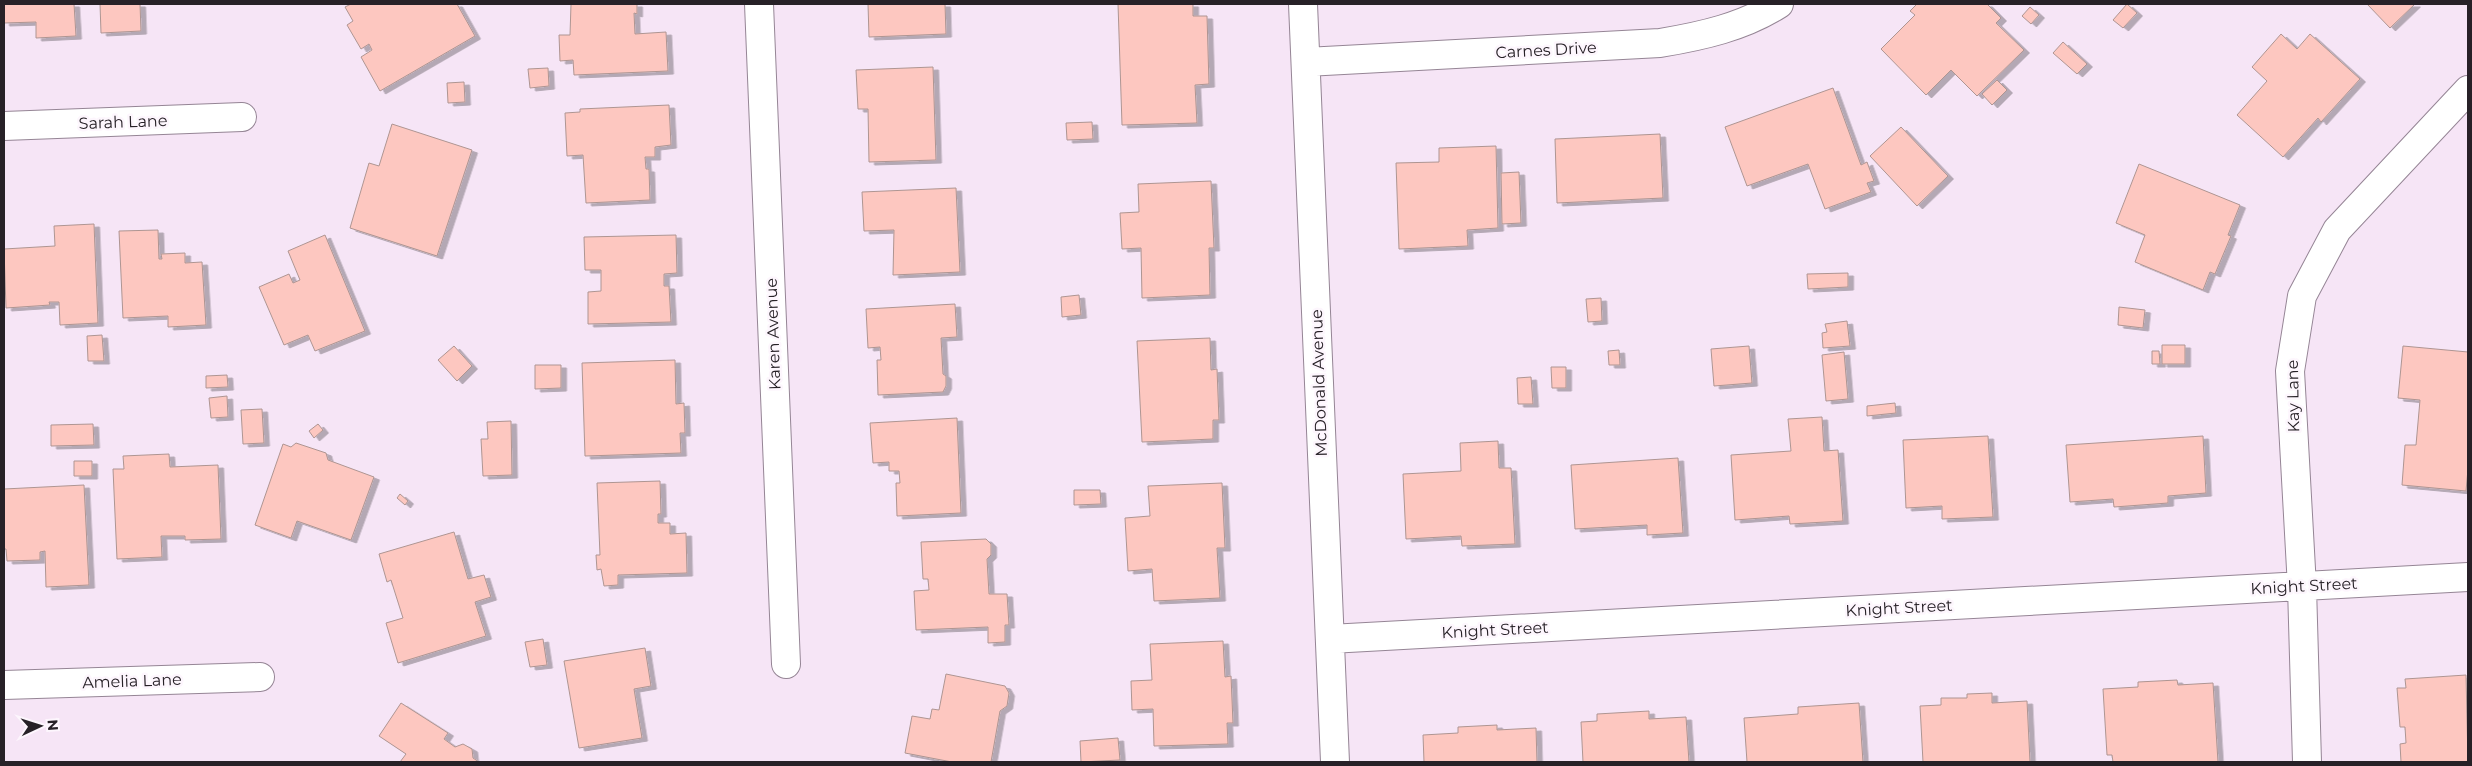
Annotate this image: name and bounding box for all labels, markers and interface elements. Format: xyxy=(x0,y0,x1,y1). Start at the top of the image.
street label: Carnes Drive xyxy=(1495,38,1597,62)
street label: Sarah Lane xyxy=(78,111,168,133)
street label: Karen Avenue xyxy=(762,278,784,390)
street label: McDonald Avenue xyxy=(1307,309,1331,457)
street label: Kay Lane xyxy=(2283,360,2303,432)
street label: Knight Street xyxy=(2250,574,2359,598)
street label: Knight Street xyxy=(1845,596,1954,620)
street label: Knight Street xyxy=(1441,618,1550,642)
street label: Amelia Lane xyxy=(82,670,182,692)
north arrow xyxy=(15,701,65,751)
text: N xyxy=(44,719,62,731)

